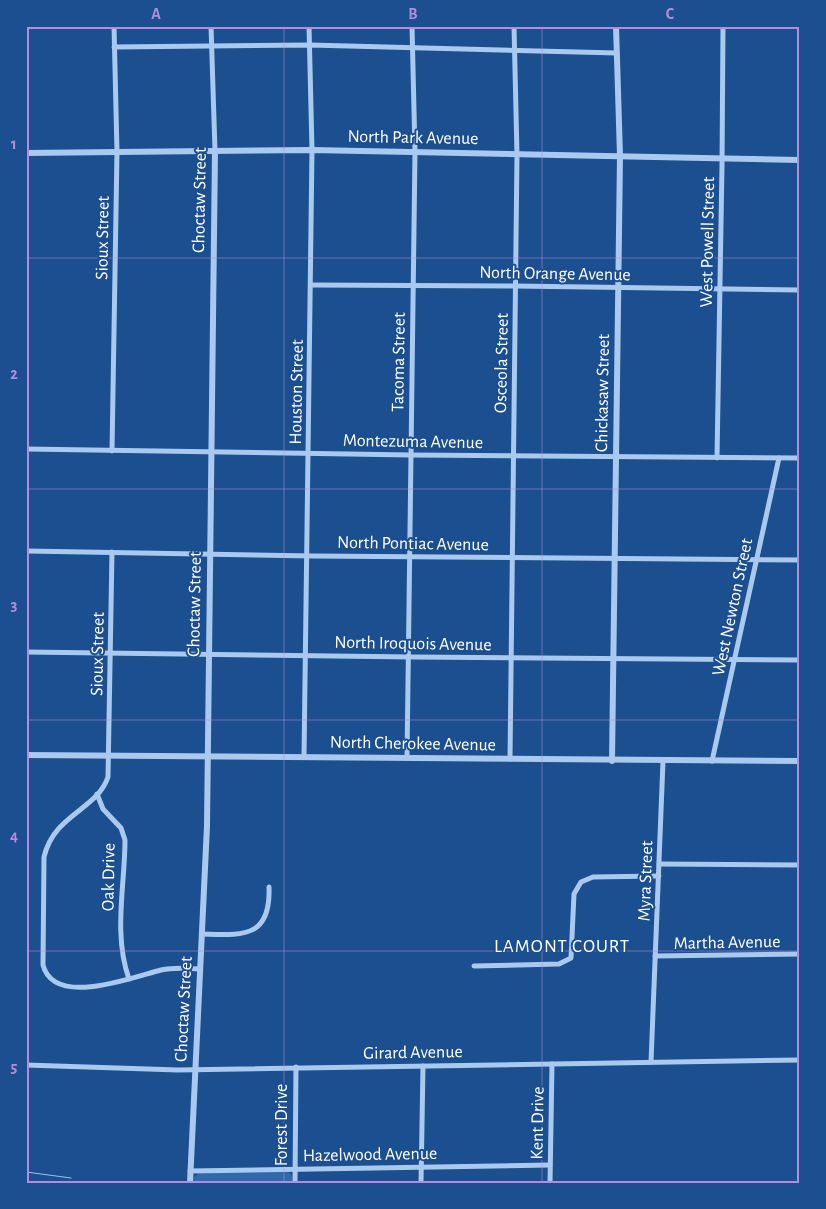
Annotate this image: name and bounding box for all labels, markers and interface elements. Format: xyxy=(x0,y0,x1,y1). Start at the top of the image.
text: A xyxy=(151,6,161,22)
text: B xyxy=(408,6,418,22)
text: C xyxy=(666,6,675,22)
street label: North Park Avenue xyxy=(347,128,479,148)
text: 1 xyxy=(11,136,17,152)
street label: Choctaw Street xyxy=(190,147,210,253)
street label: West Powell Street xyxy=(698,176,718,307)
street label: Sioux Street xyxy=(93,196,113,280)
street label: North Orange Avenue xyxy=(479,264,631,284)
street label: Tacoma Street xyxy=(389,312,409,412)
street label: Osceola Street xyxy=(492,312,512,413)
street label: Chickasaw Street xyxy=(593,333,613,452)
street label: Houston Street xyxy=(287,339,307,445)
text: 2 xyxy=(10,366,18,382)
street label: Montezuma Avenue xyxy=(343,432,483,452)
street label: North Pontiac Avenue xyxy=(337,534,489,554)
street label: West Newton Street xyxy=(710,537,756,678)
street label: Choctaw Street xyxy=(185,551,205,657)
text: 3 xyxy=(11,597,18,613)
street label: Sioux Street xyxy=(88,612,108,696)
street label: North Iroquois Avenue xyxy=(334,634,492,654)
street label: North Cherokee Avenue xyxy=(330,734,496,754)
text: 4 xyxy=(10,828,18,844)
street label: Myra Street xyxy=(636,840,656,922)
street label: Oak Drive xyxy=(99,843,119,911)
street label: Martha Avenue xyxy=(673,933,781,953)
district label: LAMONT COURT xyxy=(494,937,630,956)
street label: Choctaw Street xyxy=(172,956,196,1062)
street label: Girard Avenue xyxy=(363,1043,463,1063)
text: 5 xyxy=(11,1059,18,1075)
street label: Forest Drive xyxy=(273,1084,291,1166)
street label: Kent Drive xyxy=(528,1086,548,1160)
street label: Hazelwood Avenue xyxy=(303,1145,437,1165)

